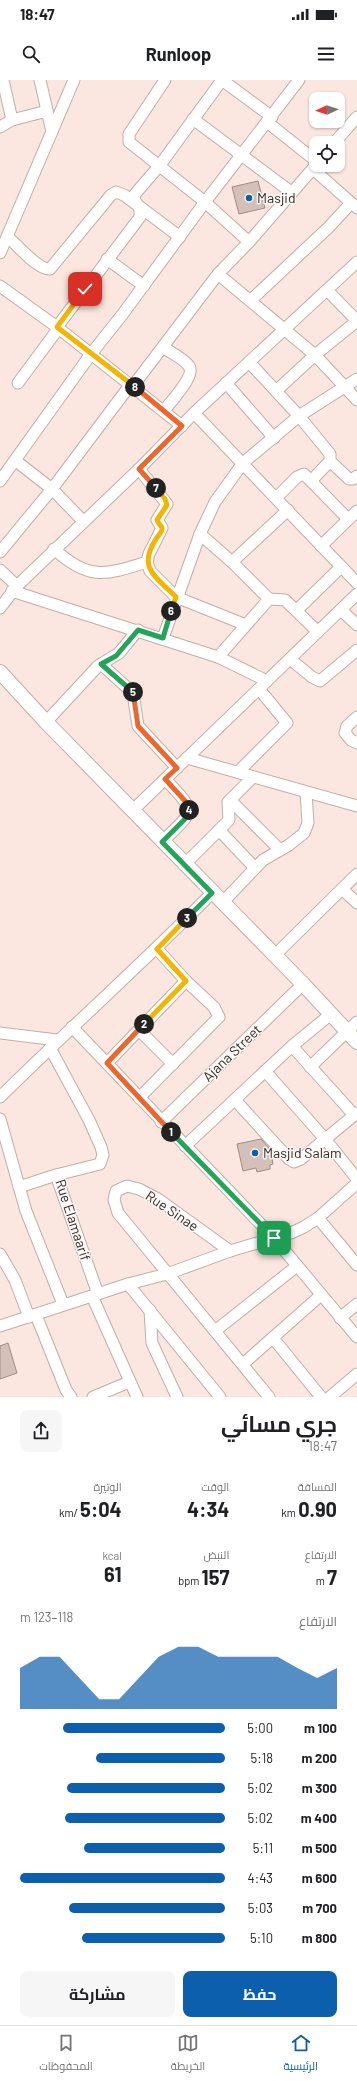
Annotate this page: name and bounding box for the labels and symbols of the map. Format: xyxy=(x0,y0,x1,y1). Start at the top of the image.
north arrow xyxy=(309,92,345,128)
place label: Masjid xyxy=(257,189,296,206)
marker: Masjid xyxy=(244,193,254,203)
pin xyxy=(68,272,102,306)
pin: 8 xyxy=(125,377,145,397)
pin: 7 xyxy=(146,478,166,498)
pin: 6 xyxy=(161,601,181,621)
pin: 5 xyxy=(123,682,143,702)
pin: 4 xyxy=(179,800,199,820)
pin: 3 xyxy=(177,908,197,928)
pin: 2 xyxy=(134,1014,154,1034)
street label: Ajana Street xyxy=(199,1021,264,1085)
pin: 1 xyxy=(161,1122,181,1142)
place label: Masjid Salam xyxy=(263,1144,342,1161)
marker: Masjid Salam xyxy=(250,1148,260,1158)
street label: Rue Elamaarif xyxy=(52,1177,95,1263)
street label: Rue Sinae xyxy=(143,1187,202,1234)
pin xyxy=(257,1221,291,1255)

